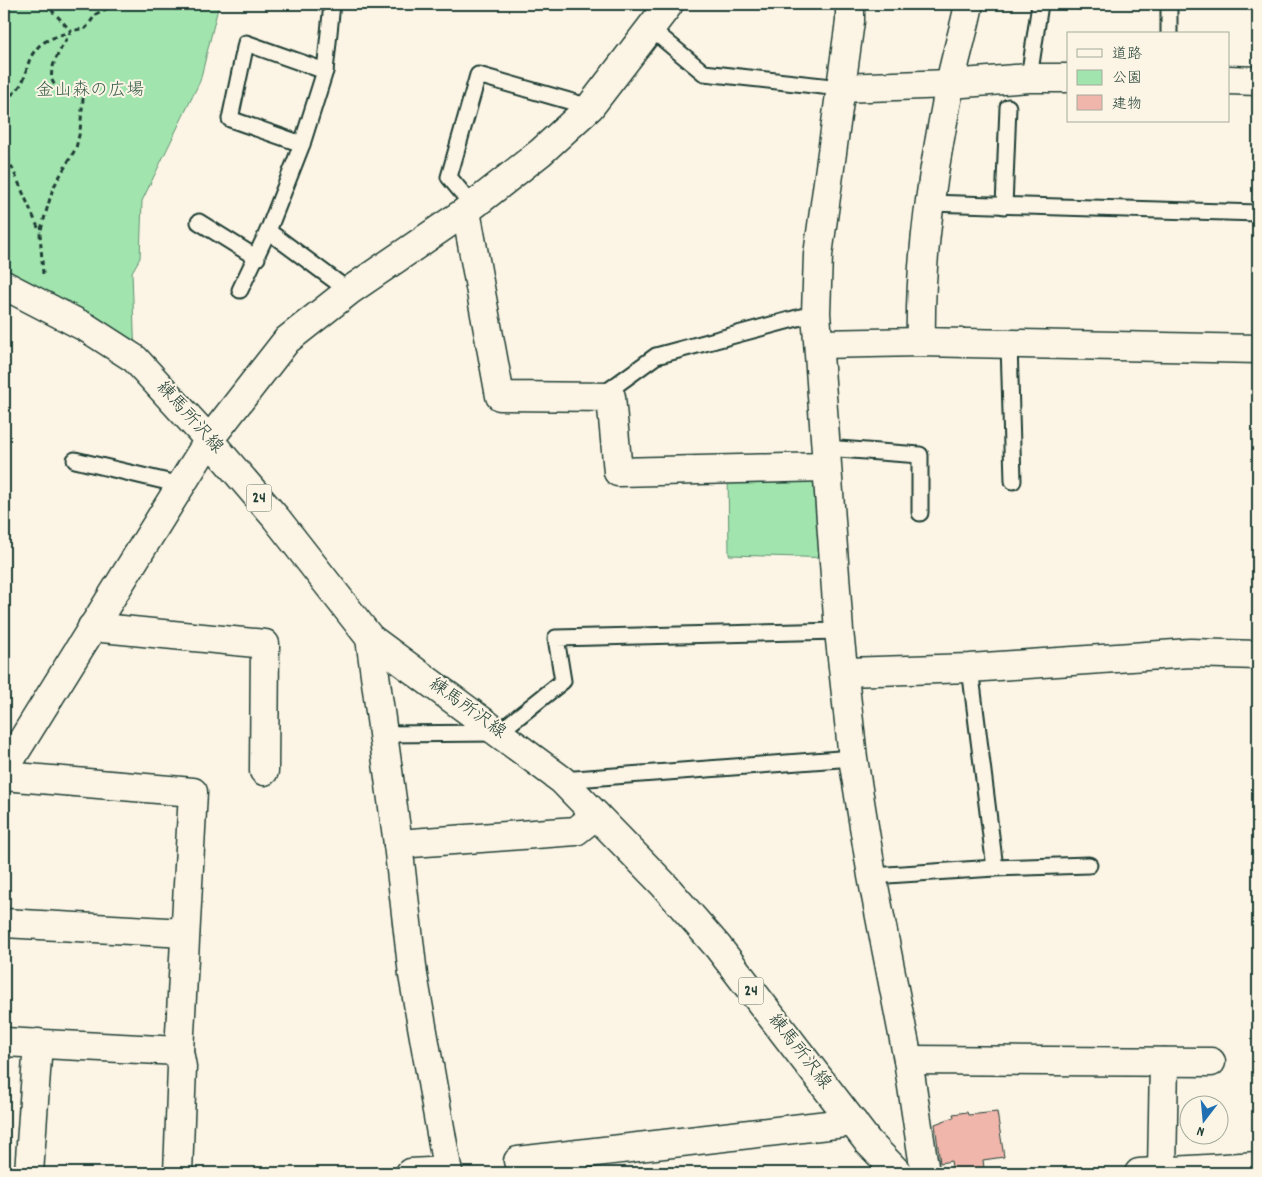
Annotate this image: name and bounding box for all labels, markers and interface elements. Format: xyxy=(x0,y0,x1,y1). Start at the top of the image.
legend xyxy=(1067,32,1230,122)
text: 道路 xyxy=(1112,44,1142,66)
text: 公園 xyxy=(1112,68,1142,90)
park label: 金山森の広場 xyxy=(36,79,144,104)
text: 建物 xyxy=(1112,94,1142,116)
street label: 練馬所沢線 xyxy=(150,376,228,460)
road number: 24 xyxy=(246,484,272,512)
street label: 練馬所沢線 xyxy=(423,672,511,746)
road number: 24 xyxy=(738,978,764,1004)
street label: 練馬所沢線 xyxy=(761,1009,837,1095)
north arrow xyxy=(1180,1094,1230,1144)
text: N xyxy=(1195,1120,1207,1141)

